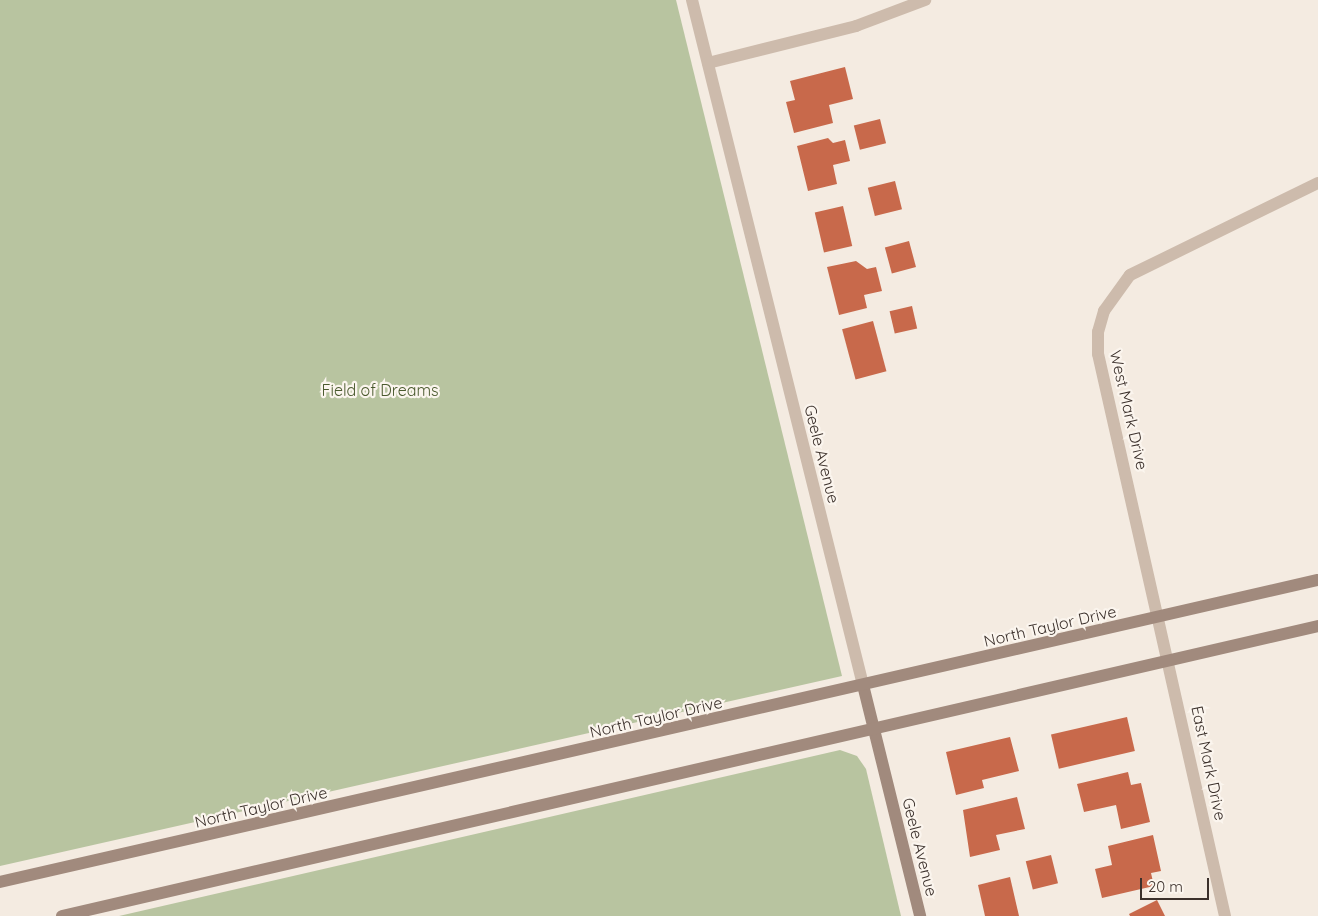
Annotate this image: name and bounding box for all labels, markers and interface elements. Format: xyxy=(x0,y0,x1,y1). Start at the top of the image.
street label: West Mark Drive xyxy=(1106,348,1152,472)
park label: Field of Dreams xyxy=(321,380,439,400)
street label: Geele Avenue xyxy=(800,403,844,505)
street label: North Taylor Drive xyxy=(982,601,1118,651)
street label: North Taylor Drive xyxy=(588,692,724,742)
street label: East Mark Drive xyxy=(1187,704,1231,822)
street label: North Taylor Drive xyxy=(193,782,329,832)
street label: Geele Avenue xyxy=(898,796,942,898)
scale bar xyxy=(1143,868,1212,900)
text: 20 m xyxy=(1148,877,1183,896)

